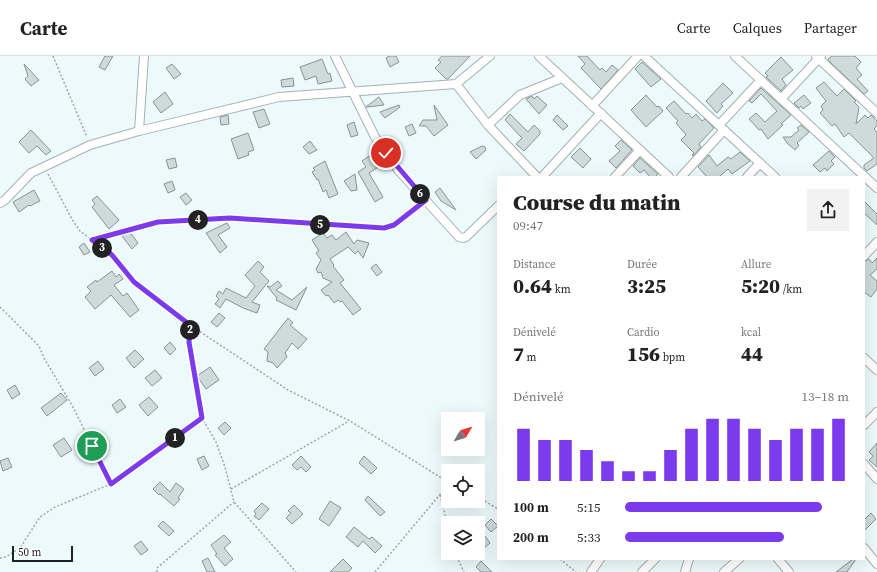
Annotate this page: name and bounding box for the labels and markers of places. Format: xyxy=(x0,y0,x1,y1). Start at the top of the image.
pin xyxy=(369,136,403,170)
pin: 6 xyxy=(410,184,430,204)
pin: 4 xyxy=(188,210,208,230)
pin: 5 xyxy=(310,215,330,235)
pin: 3 xyxy=(92,238,112,258)
pin: 2 xyxy=(180,320,200,340)
pin: 1 xyxy=(165,428,185,448)
pin xyxy=(75,429,109,463)

